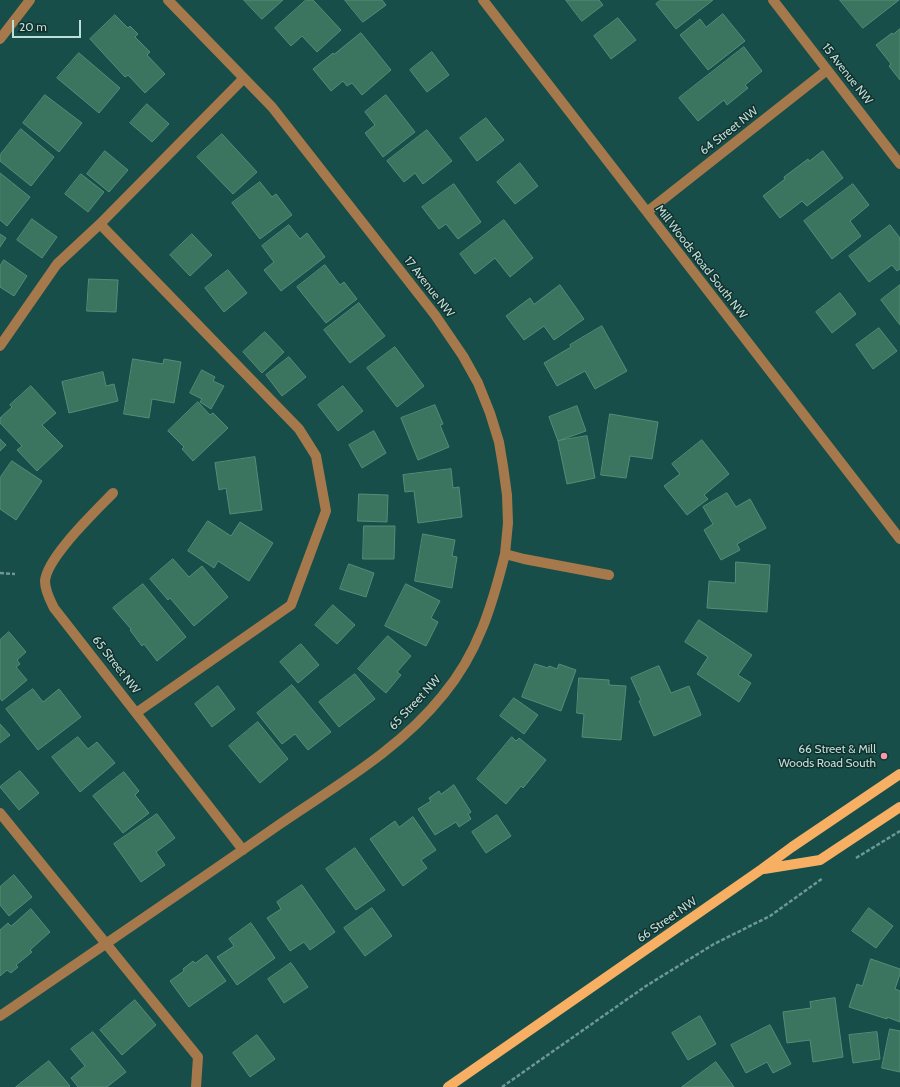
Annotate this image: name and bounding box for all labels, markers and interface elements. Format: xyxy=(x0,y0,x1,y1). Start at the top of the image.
scale bar xyxy=(14,12,83,38)
text: 20 m xyxy=(19,19,47,34)
street label: 15 Avenue NW xyxy=(819,41,875,107)
street label: 64 Street NW xyxy=(697,104,761,158)
street label: Mill Woods Road South NW xyxy=(652,202,750,322)
street label: 17 Avenue NW xyxy=(401,254,457,320)
street label: 65 Street NW xyxy=(89,633,143,697)
street label: 65 Street NW xyxy=(386,673,444,733)
place label: 66 Street & Mill Woods Road South xyxy=(778,742,876,770)
marker: 66 Street & Mill Woods Road South xyxy=(879,751,889,761)
street label: 66 Street NW xyxy=(634,894,700,946)

